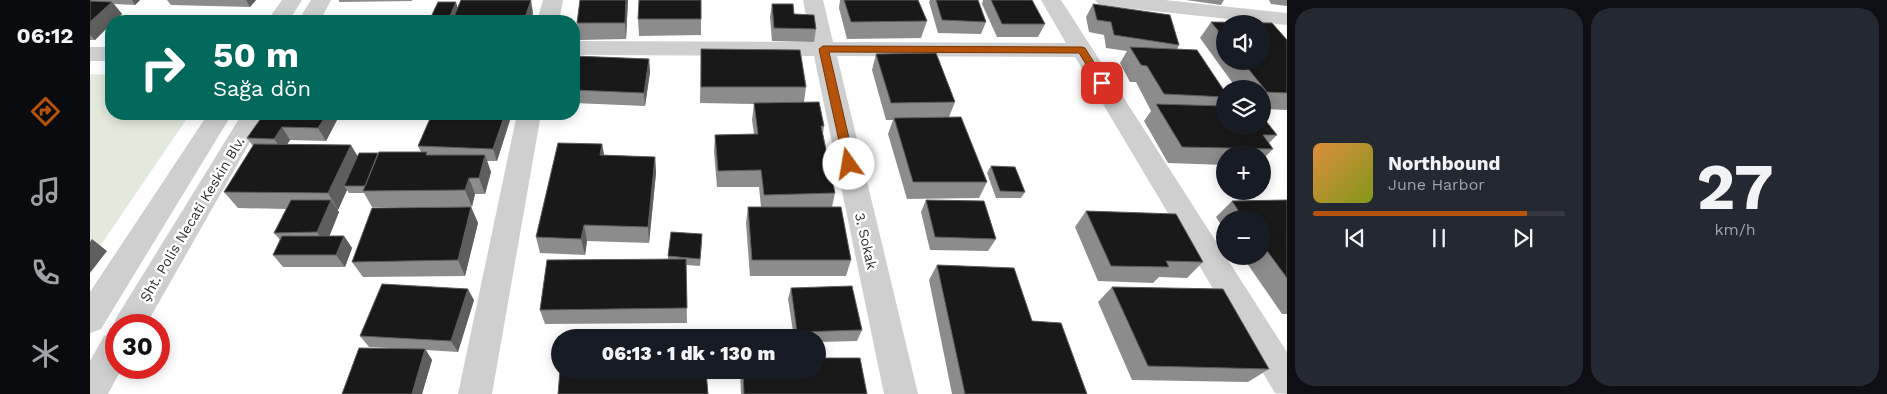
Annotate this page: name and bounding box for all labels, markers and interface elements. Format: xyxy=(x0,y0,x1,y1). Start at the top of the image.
map controls xyxy=(1216,15,1271,265)
button: sound xyxy=(1216,15,1271,70)
text: 06:12 xyxy=(17,23,73,48)
text: 50 m xyxy=(213,34,299,76)
icon: right xyxy=(130,35,195,100)
pin xyxy=(1081,62,1123,104)
icon: arrive xyxy=(1088,69,1116,97)
text: Sağa dön xyxy=(213,76,311,101)
button: layers xyxy=(1216,80,1271,135)
icon: directions xyxy=(28,94,63,129)
street label: Şht. Polis Necati Keskin Blv. xyxy=(136,134,248,304)
position arrow xyxy=(822,137,874,189)
button: + xyxy=(1216,145,1271,200)
text: 27 xyxy=(1696,149,1774,225)
text: Northbound xyxy=(1388,152,1500,175)
icon: music xyxy=(28,174,63,209)
text: June Harbor xyxy=(1388,175,1485,194)
button: − xyxy=(1216,210,1271,265)
street label: 3. Sokak xyxy=(852,211,880,271)
text: km/h xyxy=(1714,220,1756,239)
icon: previous xyxy=(1341,224,1369,252)
icon: pause xyxy=(1425,224,1453,252)
icon: next xyxy=(1509,224,1537,252)
icon: phone xyxy=(28,255,63,290)
speed limit sign: 30 xyxy=(105,314,170,379)
icon: climate xyxy=(28,336,63,371)
text: 06:13 · 1 dk · 130 m xyxy=(602,342,775,365)

